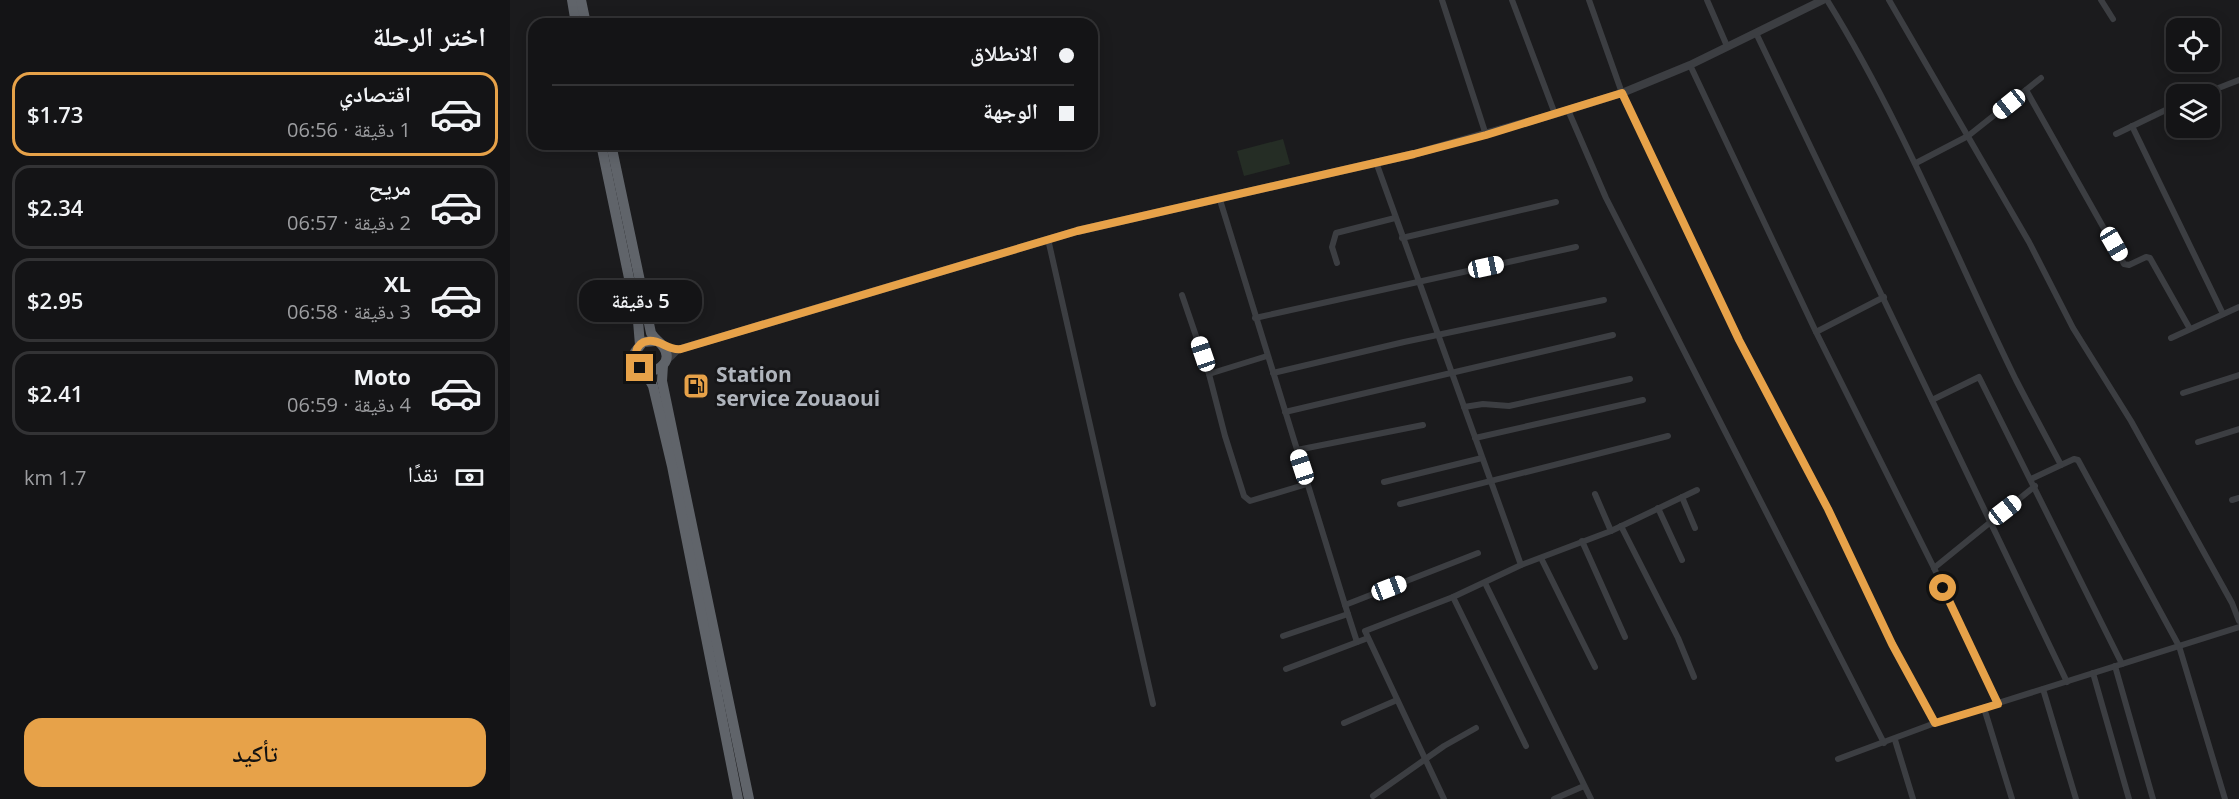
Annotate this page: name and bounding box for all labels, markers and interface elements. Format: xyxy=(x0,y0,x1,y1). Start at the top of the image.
text: اختر الرحلة xyxy=(372,17,486,54)
map controls xyxy=(2166,18,2220,138)
button: locate xyxy=(2166,18,2220,72)
text: الانطلاق xyxy=(970,37,1038,67)
text: اقتصادي xyxy=(339,78,411,108)
button: layers xyxy=(2166,84,2220,138)
car xyxy=(1989,86,2029,122)
icon: car xyxy=(429,87,483,141)
text: الوجهة xyxy=(983,95,1038,125)
text: $1.73 xyxy=(27,99,83,129)
text: 1 دقيقة · 06:56 xyxy=(287,116,411,143)
text: مريح xyxy=(368,171,411,201)
icon: car xyxy=(429,180,483,234)
text: $2.34 xyxy=(27,192,83,222)
text: 2 دقيقة · 06:57 xyxy=(287,209,411,236)
car xyxy=(2097,224,2131,264)
car xyxy=(1467,254,1505,280)
text: XL xyxy=(384,268,411,298)
icon: car xyxy=(429,273,483,327)
callout: 5 دقيقة xyxy=(578,281,702,323)
text: $2.95 xyxy=(27,285,83,315)
text: 5 دقيقة xyxy=(611,287,670,314)
text: 3 دقيقة · 06:58 xyxy=(287,298,411,325)
car xyxy=(1189,334,1217,374)
route end xyxy=(626,354,653,381)
place label: Station service Zouaoui xyxy=(716,360,880,412)
text: Moto xyxy=(353,361,411,391)
icon: car xyxy=(429,366,483,420)
fuel station icon: Station service Zouaoui xyxy=(681,371,711,401)
text: $2.41 xyxy=(27,378,83,408)
text: 4 دقيقة · 06:59 xyxy=(287,391,411,418)
car xyxy=(1288,447,1316,487)
text: نقدًا xyxy=(408,458,438,488)
icon: cash xyxy=(453,461,486,494)
text: 1.7 km xyxy=(24,464,86,491)
car xyxy=(1985,492,2025,528)
car xyxy=(1369,573,1409,603)
route start xyxy=(1929,574,1956,601)
button: تأكيد xyxy=(24,718,486,787)

